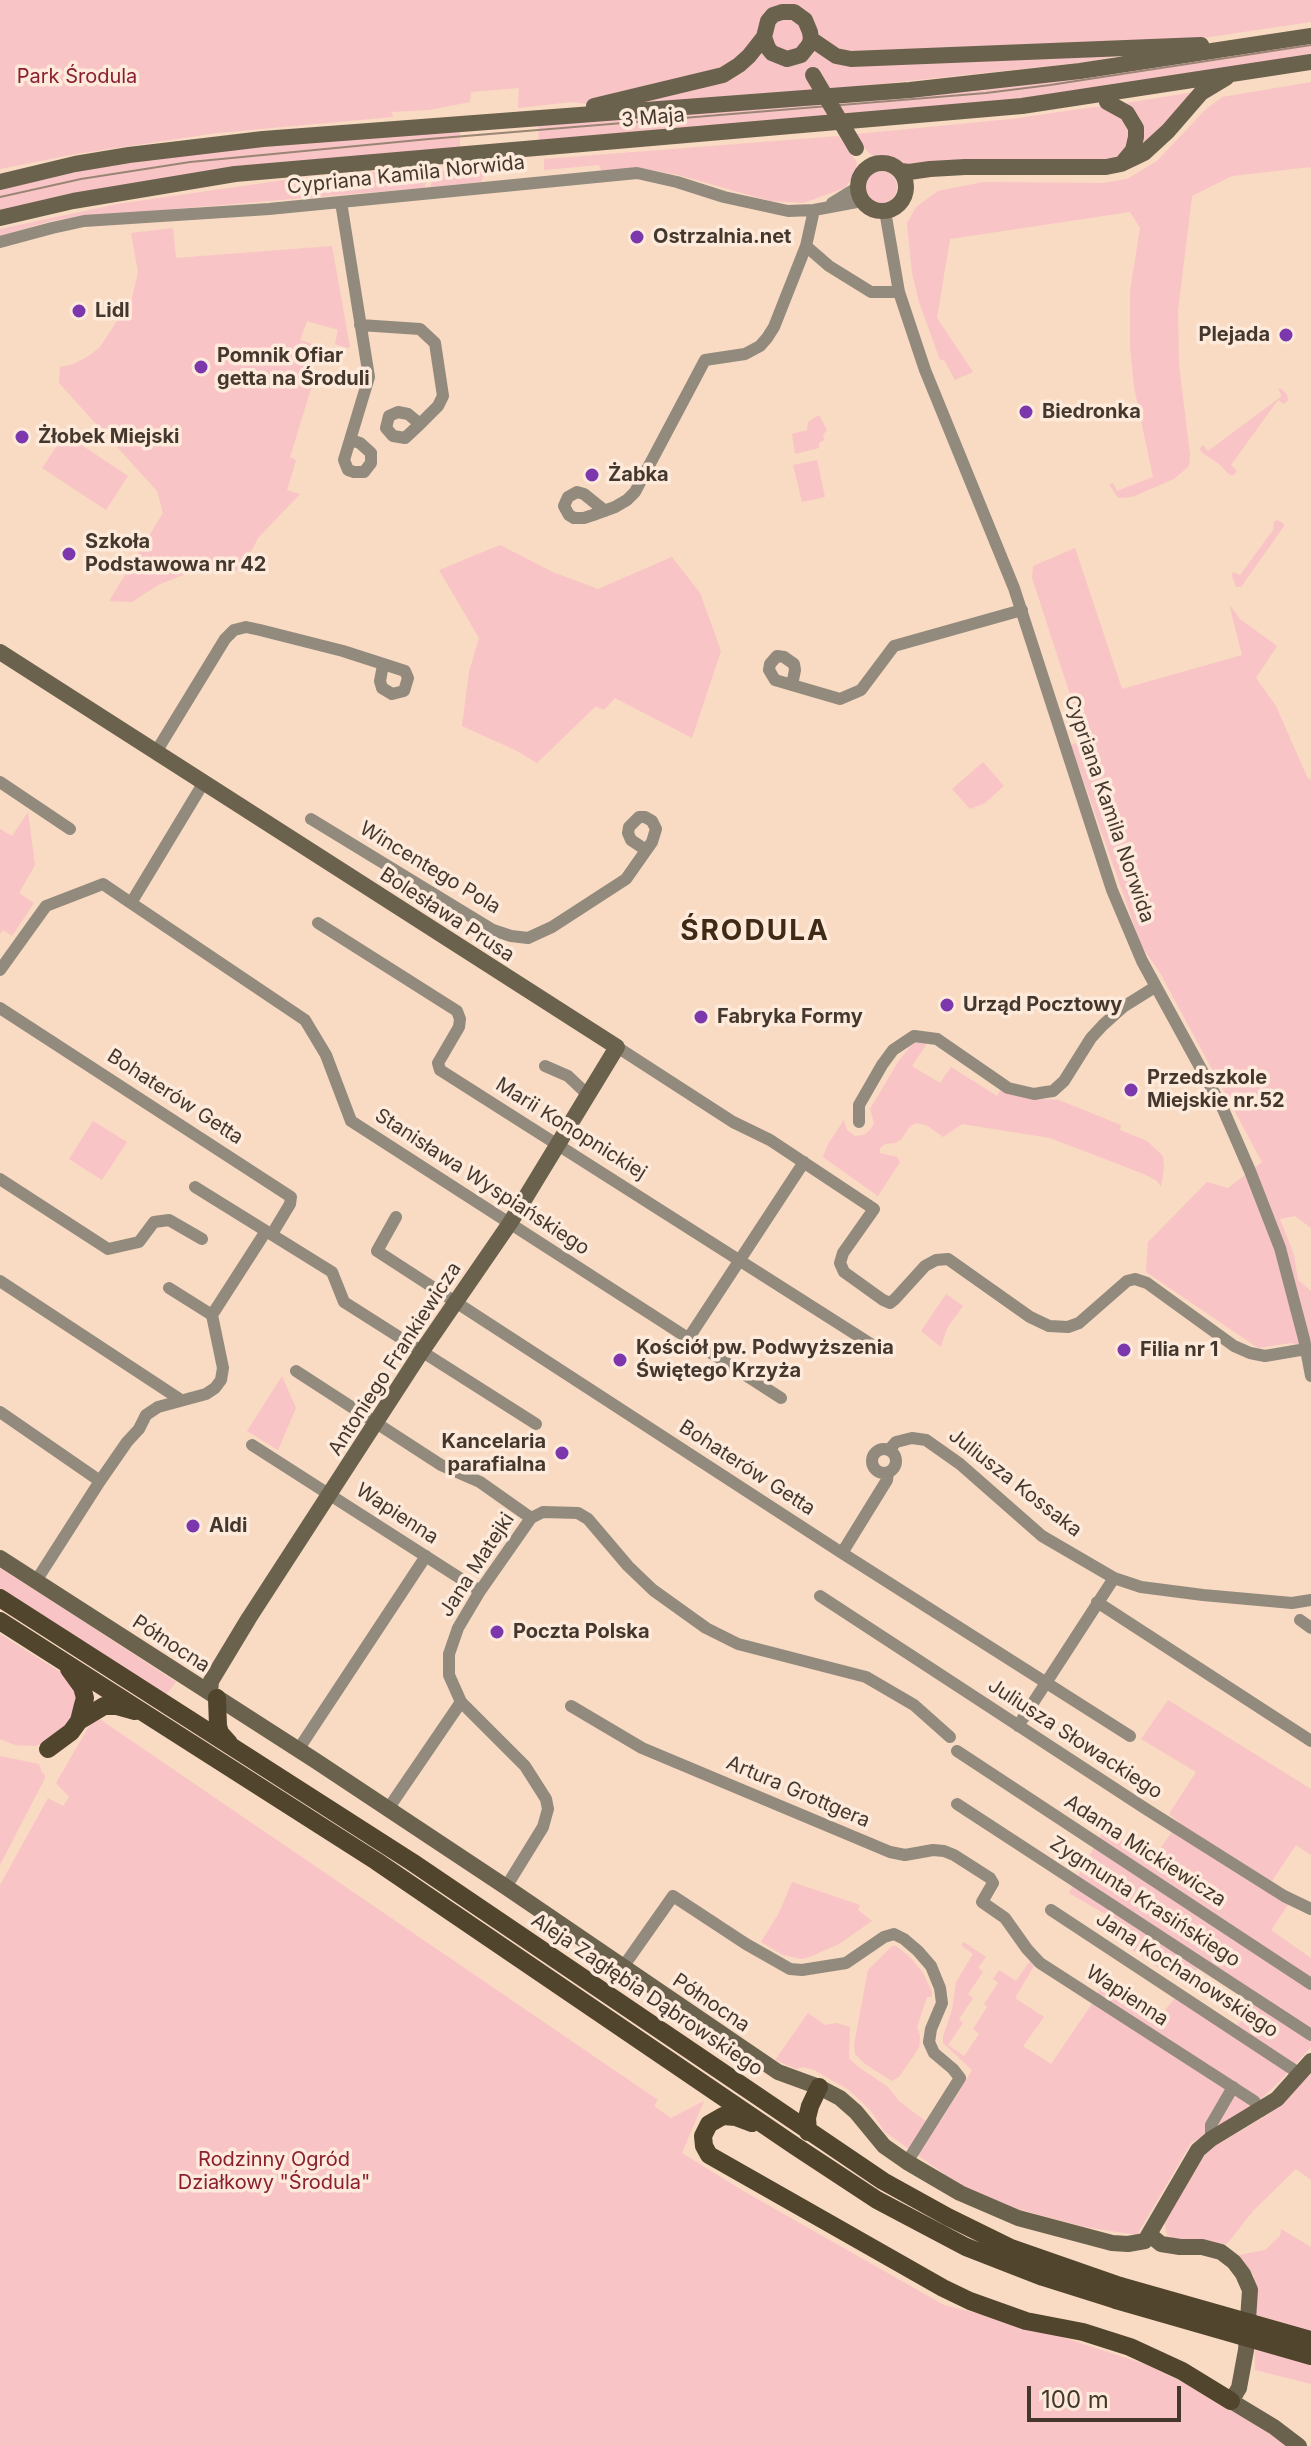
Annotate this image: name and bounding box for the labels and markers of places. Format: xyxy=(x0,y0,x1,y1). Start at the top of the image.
place label: Ostrzalnia.net xyxy=(653,225,791,249)
marker: Ostrzalnia.net xyxy=(628,228,646,246)
place label: Lidl xyxy=(95,299,130,323)
marker: Lidl xyxy=(70,302,88,320)
place label: Plejada xyxy=(1198,323,1270,347)
marker: Plejada xyxy=(1277,326,1295,344)
place label: Pomnik Ofiar getta na Środuli xyxy=(217,344,370,391)
marker: Pomnik Ofiar getta na Środuli xyxy=(192,358,210,376)
place label: Biedronka xyxy=(1042,400,1141,424)
marker: Biedronka xyxy=(1017,403,1035,421)
place label: Żłobek Miejski xyxy=(38,425,179,449)
marker: Żłobek Miejski xyxy=(13,428,31,446)
place label: Żabka xyxy=(608,463,669,487)
marker: Żabka xyxy=(583,466,601,484)
place label: Szkoła Podstawowa nr 42 xyxy=(85,530,266,577)
marker: Szkoła Podstawowa nr 42 xyxy=(60,545,78,563)
place label: Urząd Pocztowy xyxy=(963,993,1122,1017)
marker: Urząd Pocztowy xyxy=(938,996,956,1014)
place label: Fabryka Formy xyxy=(717,1005,863,1029)
marker: Fabryka Formy xyxy=(692,1008,710,1026)
place label: Przedszkole Miejskie nr.52 xyxy=(1147,1066,1285,1113)
marker: Przedszkole Miejskie nr.52 xyxy=(1122,1081,1140,1099)
place label: Kościół pw. Podwyższenia Świętego Krzyża xyxy=(636,1336,894,1383)
place label: Filia nr 1 xyxy=(1140,1338,1218,1362)
marker: Filia nr 1 xyxy=(1115,1341,1133,1359)
marker: Kościół pw. Podwyższenia Świętego Krzyża xyxy=(611,1351,629,1369)
place label: Kancelaria parafialna xyxy=(442,1430,546,1477)
marker: Kancelaria parafialna xyxy=(553,1444,571,1462)
place label: Aldi xyxy=(209,1514,247,1538)
marker: Aldi xyxy=(184,1517,202,1535)
place label: Poczta Polska xyxy=(513,1620,650,1644)
marker: Poczta Polska xyxy=(488,1623,506,1641)

